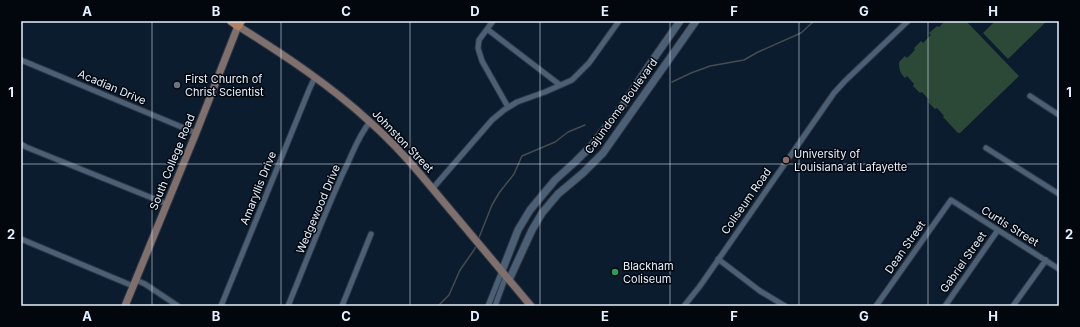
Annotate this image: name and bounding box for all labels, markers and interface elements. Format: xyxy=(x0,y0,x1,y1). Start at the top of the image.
text: A xyxy=(82,3,92,19)
text: B xyxy=(212,3,221,19)
text: C xyxy=(341,3,351,19)
text: D xyxy=(470,3,480,19)
text: E xyxy=(601,3,609,19)
text: F xyxy=(730,3,738,19)
text: G xyxy=(859,3,869,19)
text: H xyxy=(988,3,998,19)
street label: Cajundome Boulevard xyxy=(582,56,660,156)
street label: Acadian Drive xyxy=(76,66,148,108)
place label: First Church of Christ Scientist xyxy=(185,72,264,99)
marker: First Church of Christ Scientist xyxy=(172,80,182,90)
text: 1 xyxy=(8,84,14,100)
text: 1 xyxy=(1066,84,1072,100)
street label: Johnston Street xyxy=(369,106,437,176)
street label: South College Road xyxy=(146,112,198,212)
place label: University of Louisiana at Lafayette xyxy=(794,147,907,174)
street label: Amaryllis Drive xyxy=(237,149,279,227)
marker: University of Louisiana at Lafayette xyxy=(781,155,791,165)
street label: Wedgewood Drive xyxy=(293,162,343,256)
street label: Coliseum Road xyxy=(718,165,774,237)
street label: Curtis Street xyxy=(979,203,1042,249)
street label: Dean Street xyxy=(882,218,929,276)
text: 2 xyxy=(7,226,15,242)
text: 2 xyxy=(1065,226,1073,242)
street label: Gabriel Street xyxy=(937,228,989,295)
place label: Blackham Coliseum xyxy=(623,259,674,286)
marker: Blackham Coliseum xyxy=(610,267,620,277)
text: A xyxy=(82,308,92,324)
text: B xyxy=(212,308,221,324)
text: C xyxy=(341,308,351,324)
text: D xyxy=(470,308,480,324)
text: E xyxy=(601,308,609,324)
text: F xyxy=(730,308,738,324)
text: G xyxy=(859,308,869,324)
text: H xyxy=(988,308,998,324)

